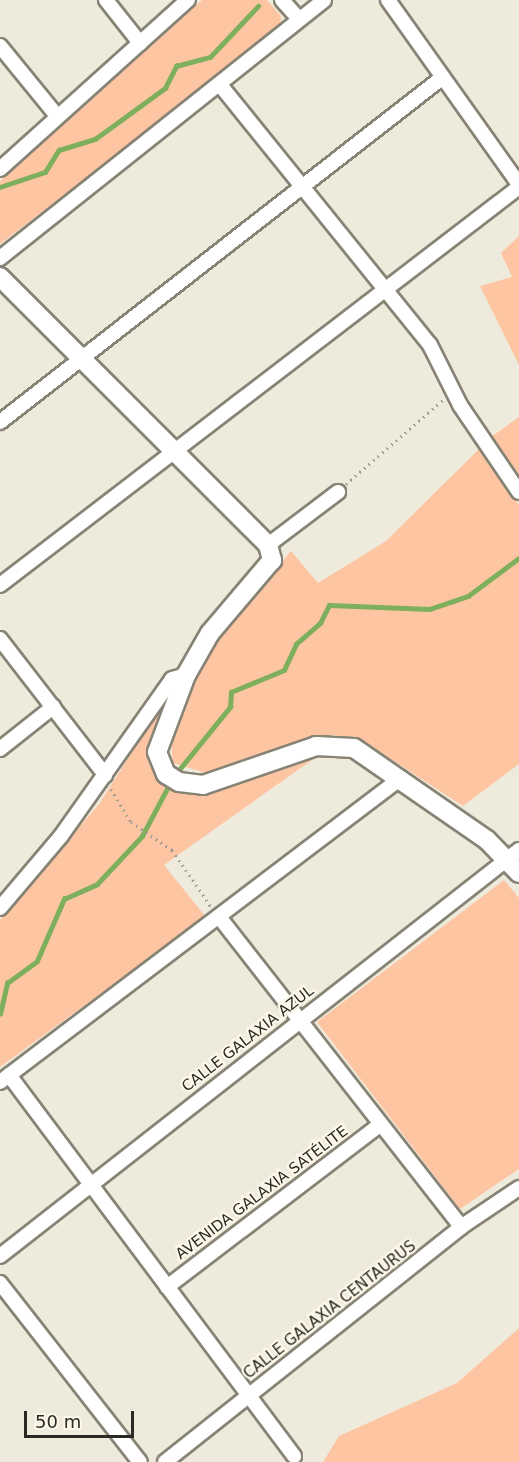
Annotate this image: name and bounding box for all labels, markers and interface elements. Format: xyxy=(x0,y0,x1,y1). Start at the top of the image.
street label: CALLE GALAXIA AZUL xyxy=(179,982,317,1096)
street label: AVENIDA GALAXIA SATÉLITE xyxy=(173,1122,351,1264)
street label: CALLE GALAXIA CENTAURUS xyxy=(240,1237,420,1383)
scale bar xyxy=(27,1399,136,1437)
text: 50 m xyxy=(35,1411,81,1432)

